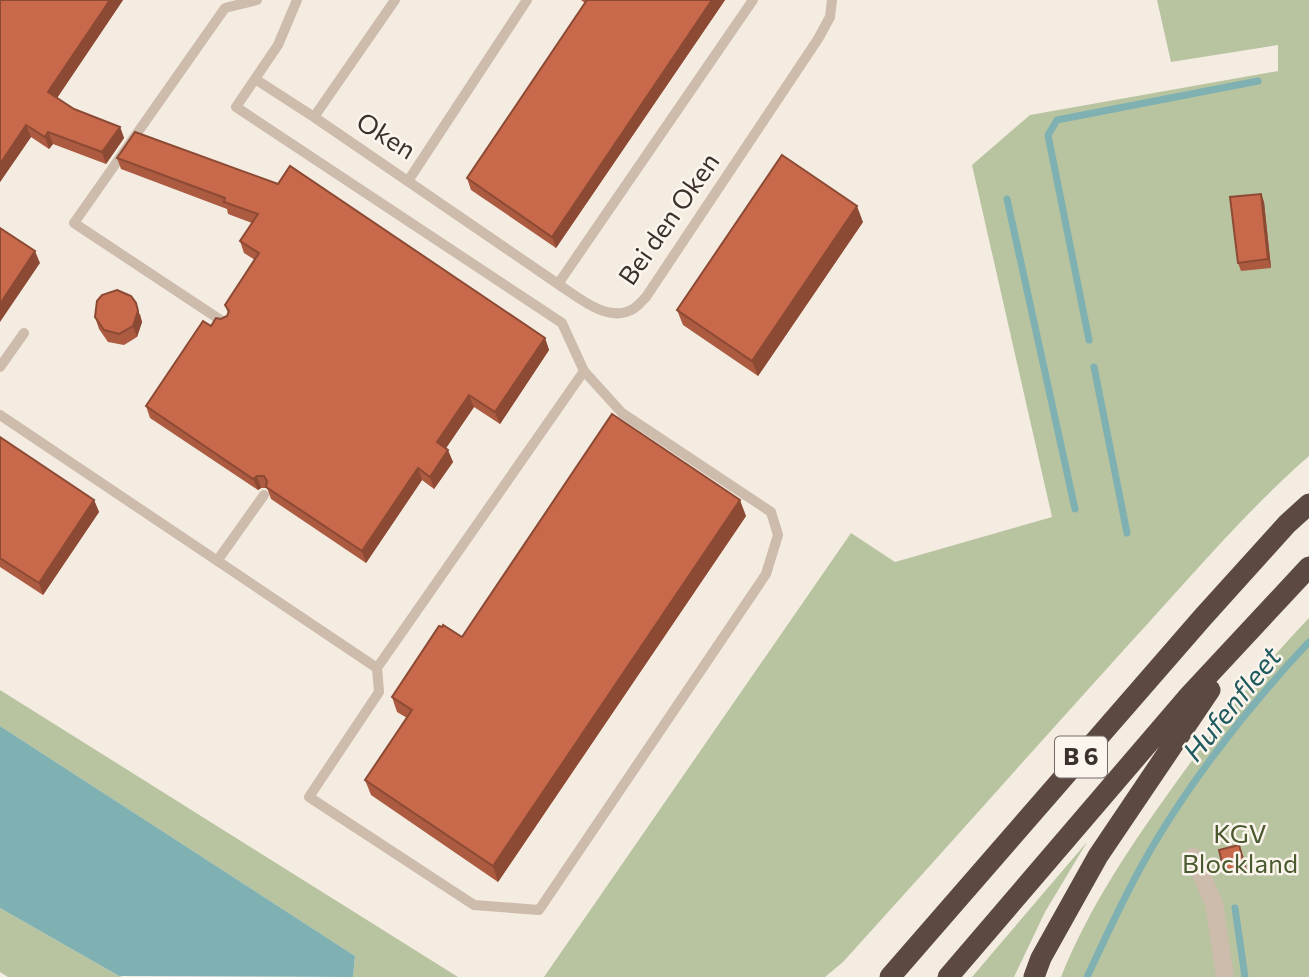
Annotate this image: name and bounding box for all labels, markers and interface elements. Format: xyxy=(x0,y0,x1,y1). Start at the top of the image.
street label: Oken xyxy=(352,105,422,165)
street label: Bei den Oken xyxy=(611,146,725,290)
water label: Hufenfleet xyxy=(1175,639,1288,767)
road number: B 6 xyxy=(1055,736,1107,778)
park label: KGV Blockland xyxy=(1182,817,1298,878)

